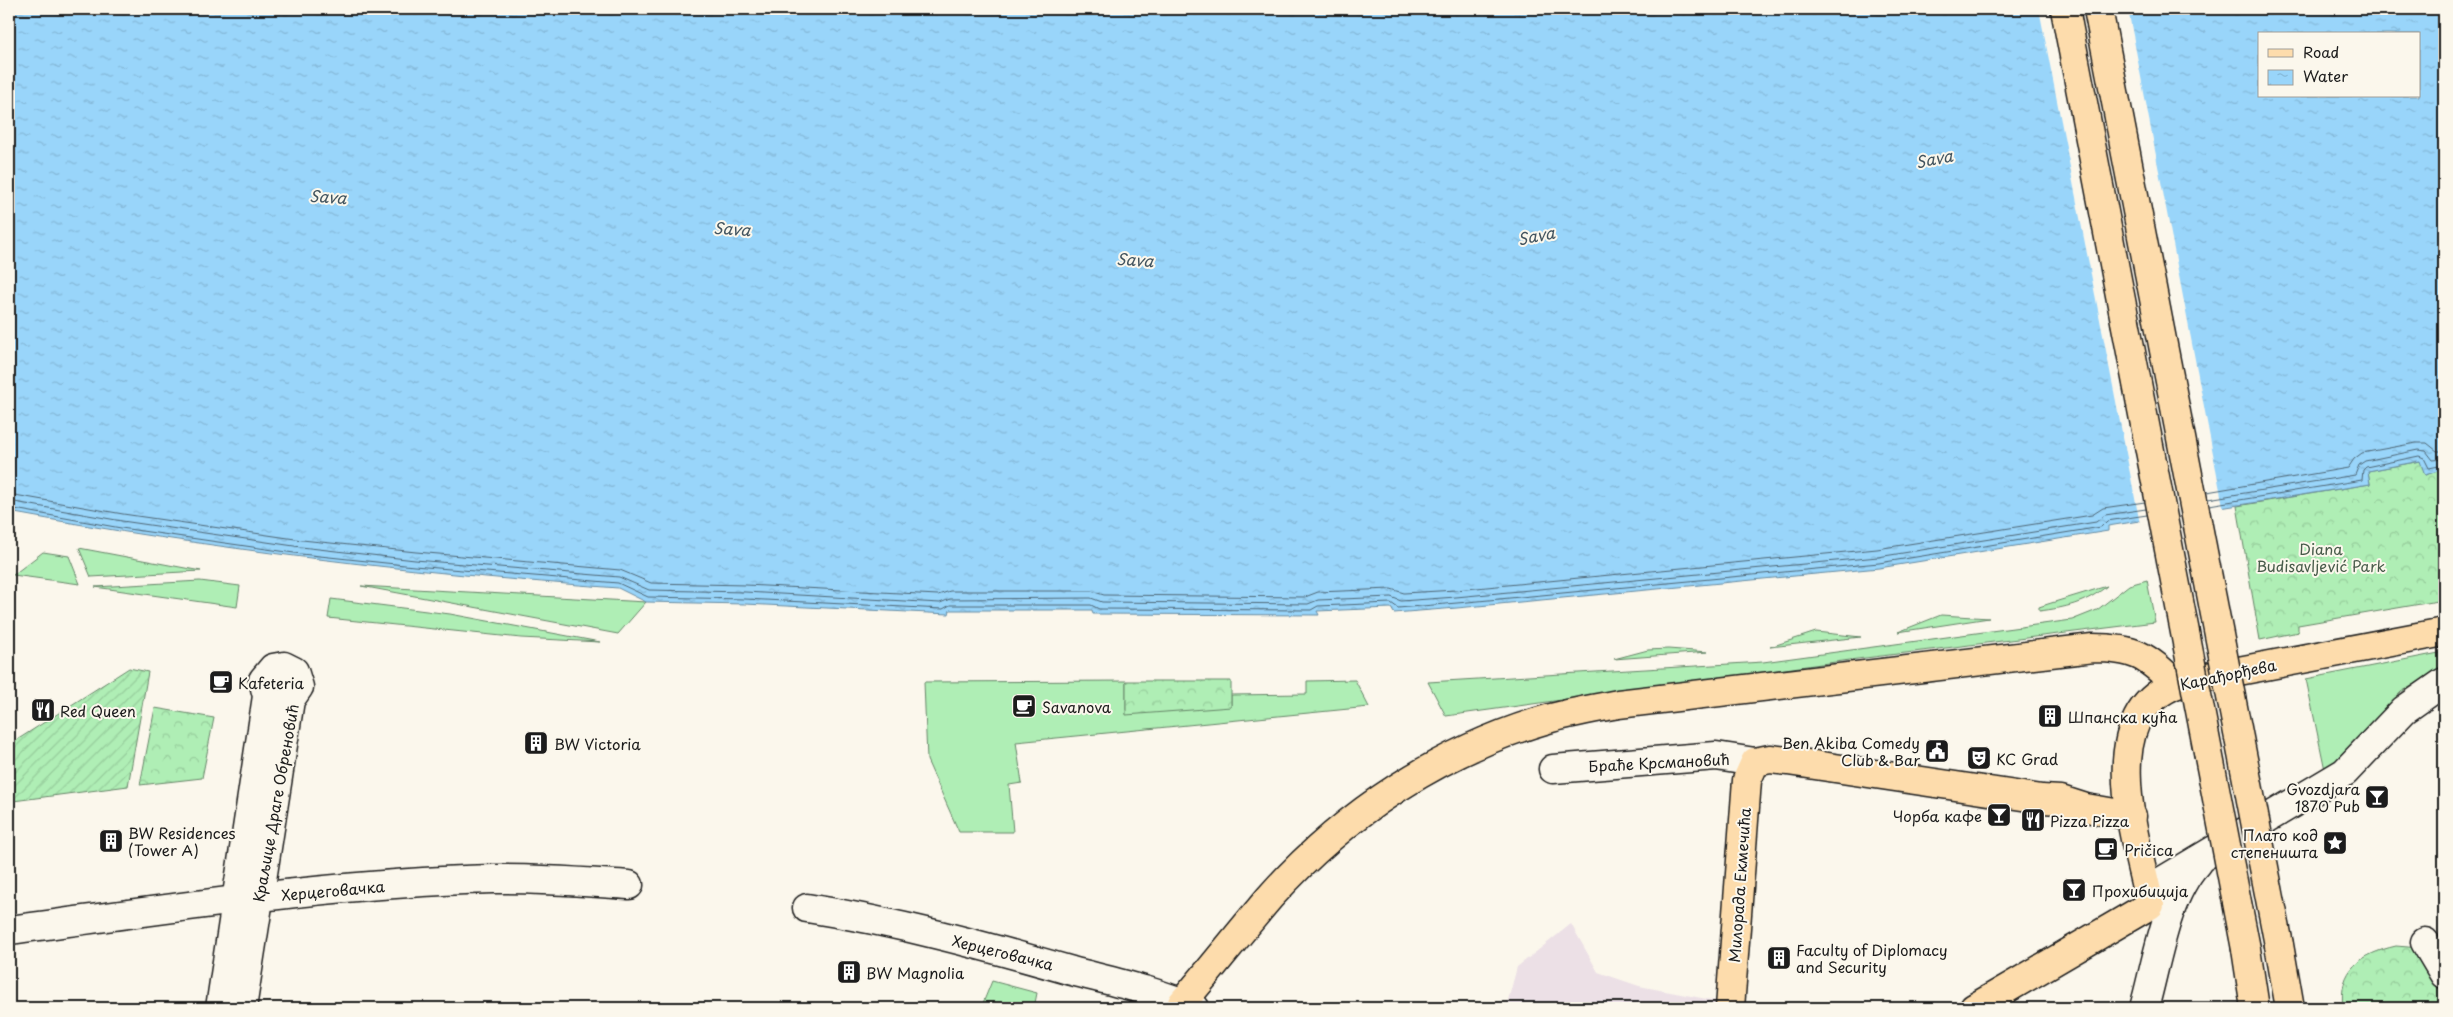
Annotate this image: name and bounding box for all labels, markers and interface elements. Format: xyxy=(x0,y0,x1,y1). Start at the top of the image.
legend xyxy=(2258,32,2420,98)
text: Road xyxy=(2303,40,2339,63)
text: Water xyxy=(2303,64,2348,87)
water label: Sava xyxy=(1913,142,1956,173)
water label: Sava xyxy=(309,183,348,209)
water label: Sava xyxy=(713,215,752,241)
water label: Sava xyxy=(1515,219,1558,250)
water label: Sava xyxy=(1116,246,1155,272)
park label: Diana Budisavljević Park xyxy=(2256,537,2386,577)
street label: Карађорђева xyxy=(2178,652,2279,695)
cafe icon: Kafeteria xyxy=(208,669,234,695)
place label: Kafeteria xyxy=(238,671,305,694)
cafe icon: Savanova xyxy=(1011,693,1037,719)
place label: Savanova xyxy=(1042,695,1112,718)
restaurant icon: Red Queen xyxy=(30,697,56,723)
place label: Red Queen xyxy=(60,699,136,722)
street label: Краљице Драге Обреновић xyxy=(246,702,304,904)
building icon: Шпанска кућа xyxy=(2037,703,2063,729)
place label: Шпанска кућа xyxy=(2068,705,2178,728)
building icon: BW Victoria xyxy=(523,730,549,756)
place label: Ben Akiba Comedy Club & Bar xyxy=(1782,731,1920,771)
place label: BW Victoria xyxy=(554,732,641,755)
public building icon: Ben Akiba Comedy Club & Bar xyxy=(1924,738,1950,764)
theatre icon: KC Grad xyxy=(1966,745,1992,771)
street label: Браће Крсмановић xyxy=(1588,747,1730,777)
place label: KC Grad xyxy=(1996,747,2058,770)
place label: Gvozdjara 1870 Pub xyxy=(2286,777,2361,817)
bar icon: Gvozdjara 1870 Pub xyxy=(2364,784,2390,810)
bar icon: Чорба кафе xyxy=(1986,802,2012,828)
place label: Чорба кафе xyxy=(1893,804,1982,827)
street label: Милорада Екмечића xyxy=(1722,806,1756,963)
restaurant icon: Pizza Pizza xyxy=(2020,807,2046,833)
place label: Pizza Pizza xyxy=(2050,809,2130,832)
place label: BW Residences (Tower A) xyxy=(128,821,236,861)
place label: Плато код степеништа xyxy=(2231,823,2319,863)
building icon: BW Residences (Tower A) xyxy=(98,828,124,854)
place icon: Плато код степеништа xyxy=(2322,830,2348,856)
cafe icon: Pričica xyxy=(2093,836,2119,862)
place label: Pričica xyxy=(2124,838,2174,861)
street label: Херцеговачка xyxy=(281,874,386,906)
bar icon: Прохибиција xyxy=(2061,877,2087,903)
place label: Прохибиција xyxy=(2092,879,2189,902)
street label: Херцеговачка xyxy=(950,928,1056,976)
place label: Faculty of Diplomacy and Security xyxy=(1796,938,1948,978)
building icon: Faculty of Diplomacy and Security xyxy=(1766,945,1792,971)
building icon: BW Magnolia xyxy=(836,959,862,985)
place label: BW Magnolia xyxy=(866,961,965,984)

